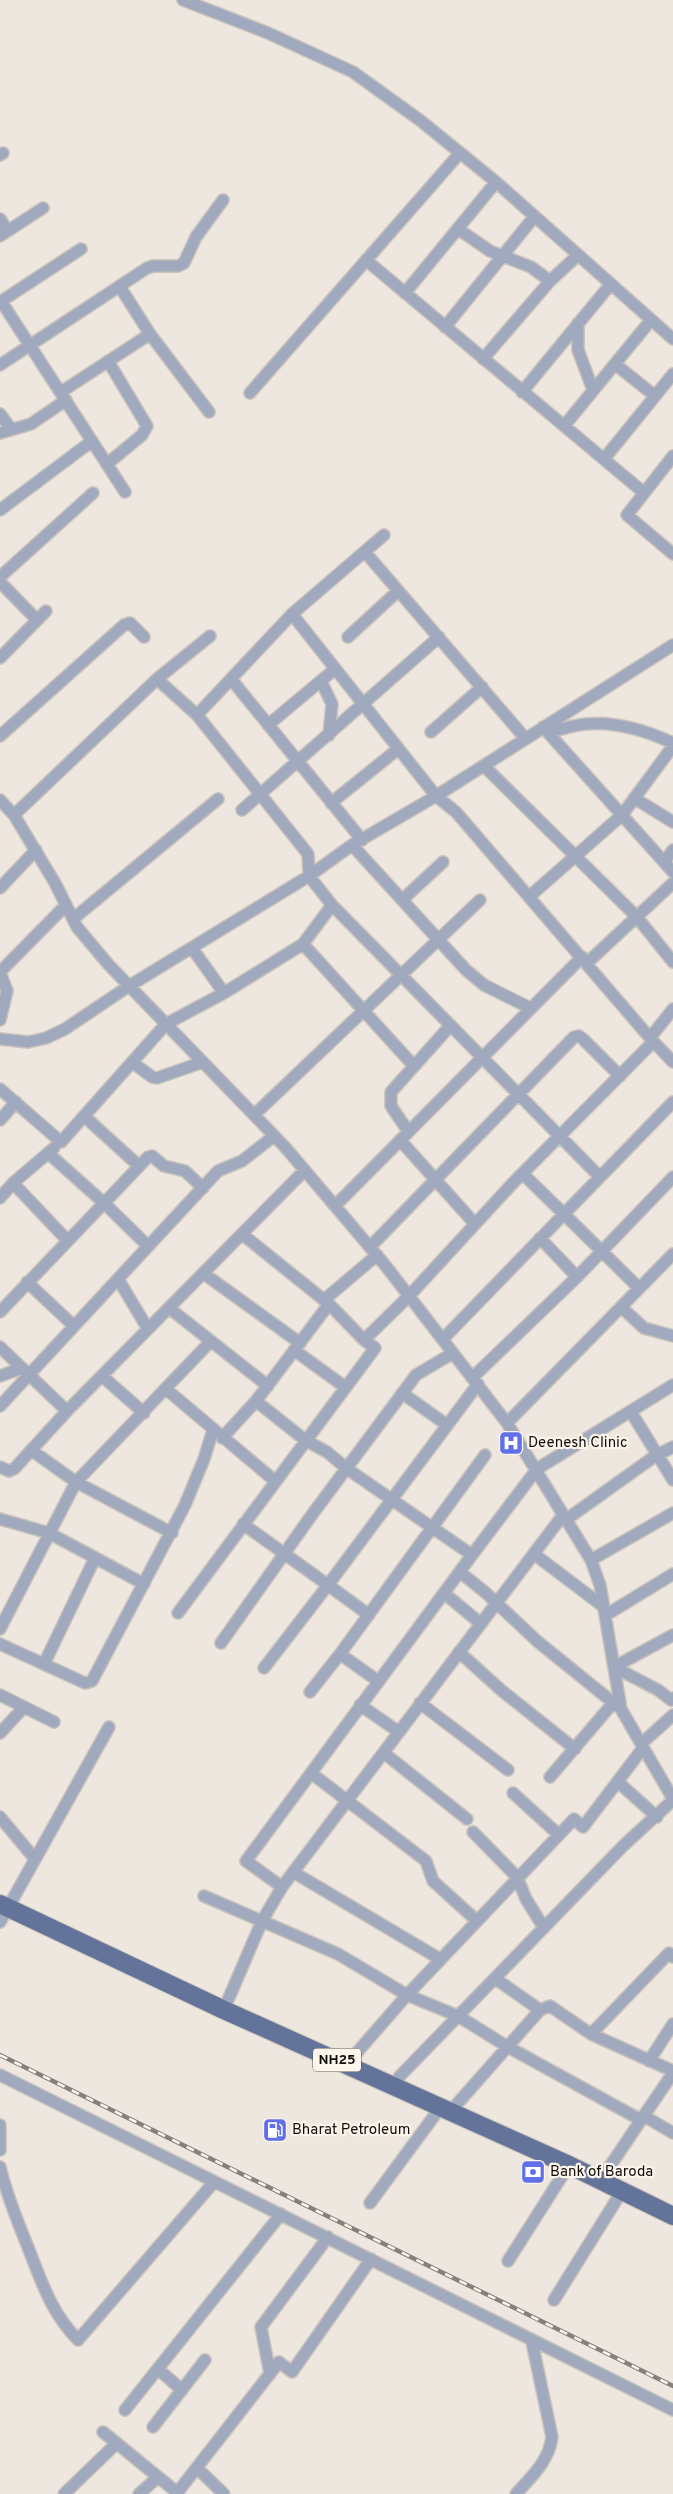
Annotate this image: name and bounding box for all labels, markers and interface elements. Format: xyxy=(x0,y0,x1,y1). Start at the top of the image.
hospital icon: Deenesh Clinic xyxy=(498,1430,524,1456)
place label: Deenesh Clinic xyxy=(528,1434,627,1453)
road number: NH25 xyxy=(313,2048,361,2072)
fuel station icon: Bharat Petroleum xyxy=(262,2117,288,2143)
place label: Bharat Petroleum xyxy=(292,2121,410,2140)
bank icon: Bank of Baroda xyxy=(520,2159,546,2185)
place label: Bank of Baroda xyxy=(550,2163,653,2182)

